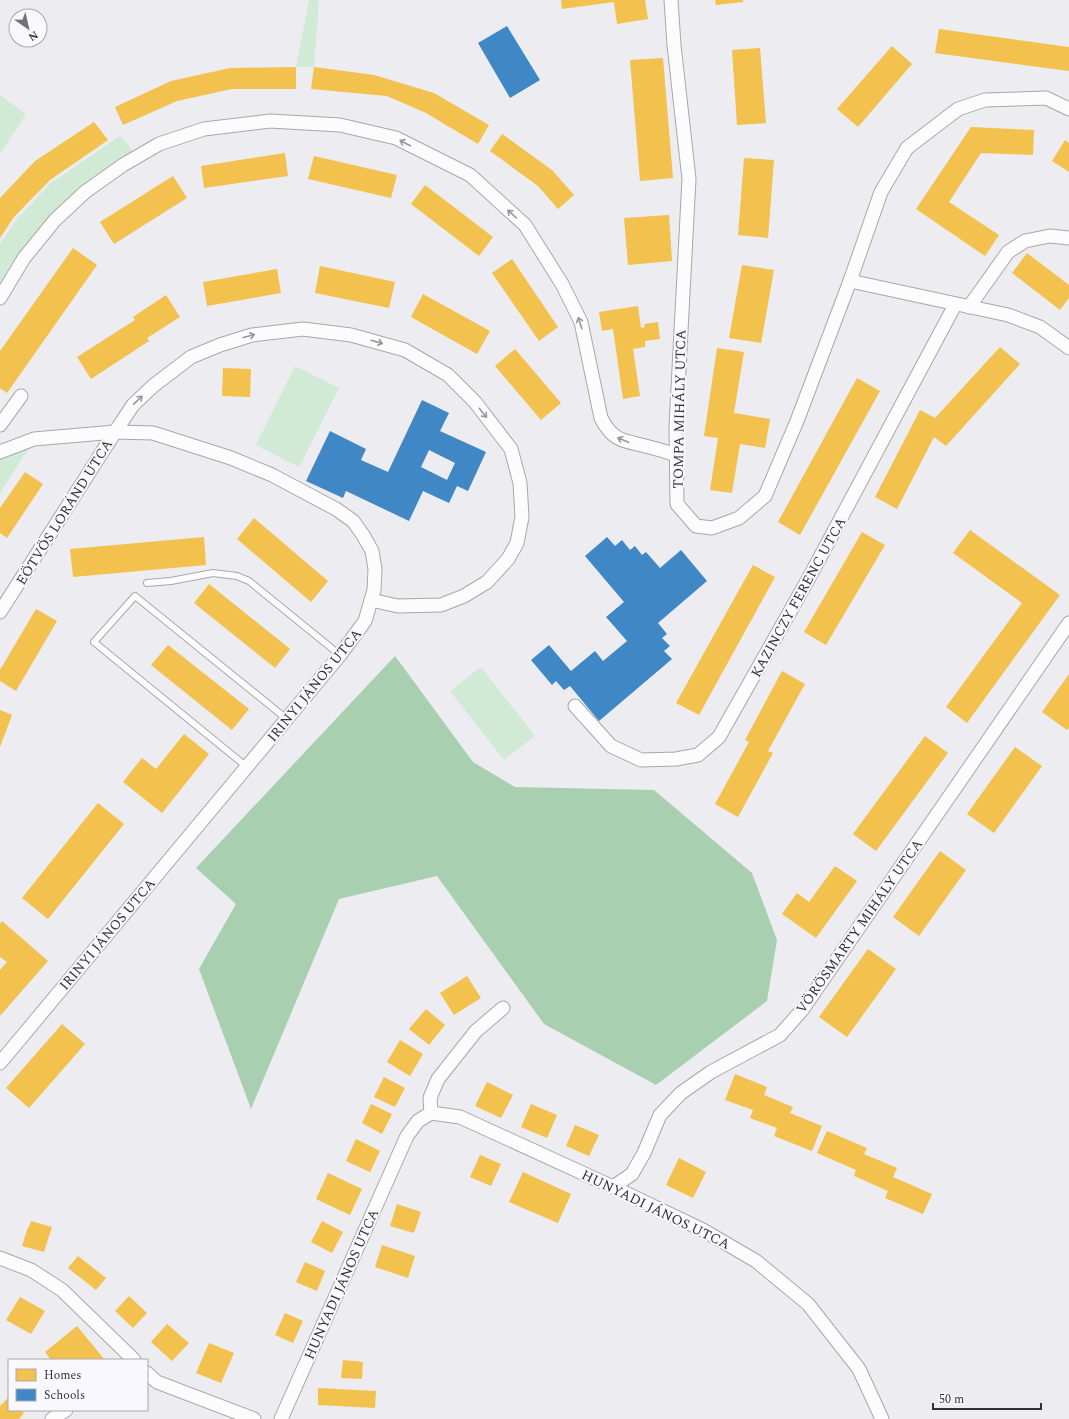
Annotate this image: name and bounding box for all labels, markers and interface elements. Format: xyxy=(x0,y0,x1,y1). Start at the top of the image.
north arrow xyxy=(8,8,48,48)
text: N xyxy=(25,26,42,45)
one-way arrow xyxy=(399,138,411,146)
one-way arrow xyxy=(507,209,518,218)
one-way arrow xyxy=(576,318,584,330)
street label: TOMPA MIHÁLY UTCA xyxy=(668,329,691,489)
one-way arrow xyxy=(242,332,255,339)
one-way arrow xyxy=(370,339,383,346)
one-way arrow xyxy=(133,395,143,405)
one-way arrow xyxy=(479,407,487,418)
street label: EÖTVÖS LORÁND UTCA xyxy=(11,435,118,589)
one-way arrow xyxy=(618,435,630,443)
street label: KAZINCZY FERENC UTCA xyxy=(746,513,852,681)
street label: IRINYI JÁNOS UTCA xyxy=(262,624,367,746)
street label: VÖRÖSMARTY MIHÁLY UTCA xyxy=(791,834,928,1018)
street label: IRINYI JÁNOS UTCA xyxy=(54,873,161,995)
street label: HUNYADI JÁNOS UTCA xyxy=(578,1164,734,1255)
street label: HUNYADI JÁNOS UTCA xyxy=(299,1205,384,1363)
legend xyxy=(8,1359,148,1411)
text: Homes xyxy=(44,1366,82,1385)
scale bar xyxy=(933,1385,1041,1411)
text: Schools xyxy=(44,1386,85,1405)
text: 50 m xyxy=(939,1390,964,1409)

